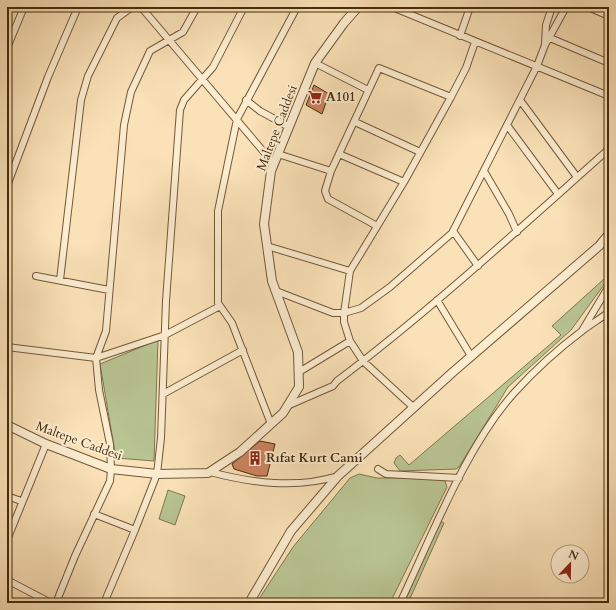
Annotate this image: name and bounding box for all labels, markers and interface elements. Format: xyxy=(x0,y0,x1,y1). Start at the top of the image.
street label: Maltepe Caddesi xyxy=(252,82,302,174)
place label: A101 xyxy=(326,88,356,106)
supermarket icon: A101 xyxy=(307,89,323,105)
street label: Maltepe Caddesi xyxy=(33,417,125,465)
place label: Rıfat Kurt Cami xyxy=(266,449,363,467)
building icon: Rıfat Kurt Cami xyxy=(247,450,263,466)
north arrow xyxy=(550,544,590,584)
text: N xyxy=(566,546,581,564)

